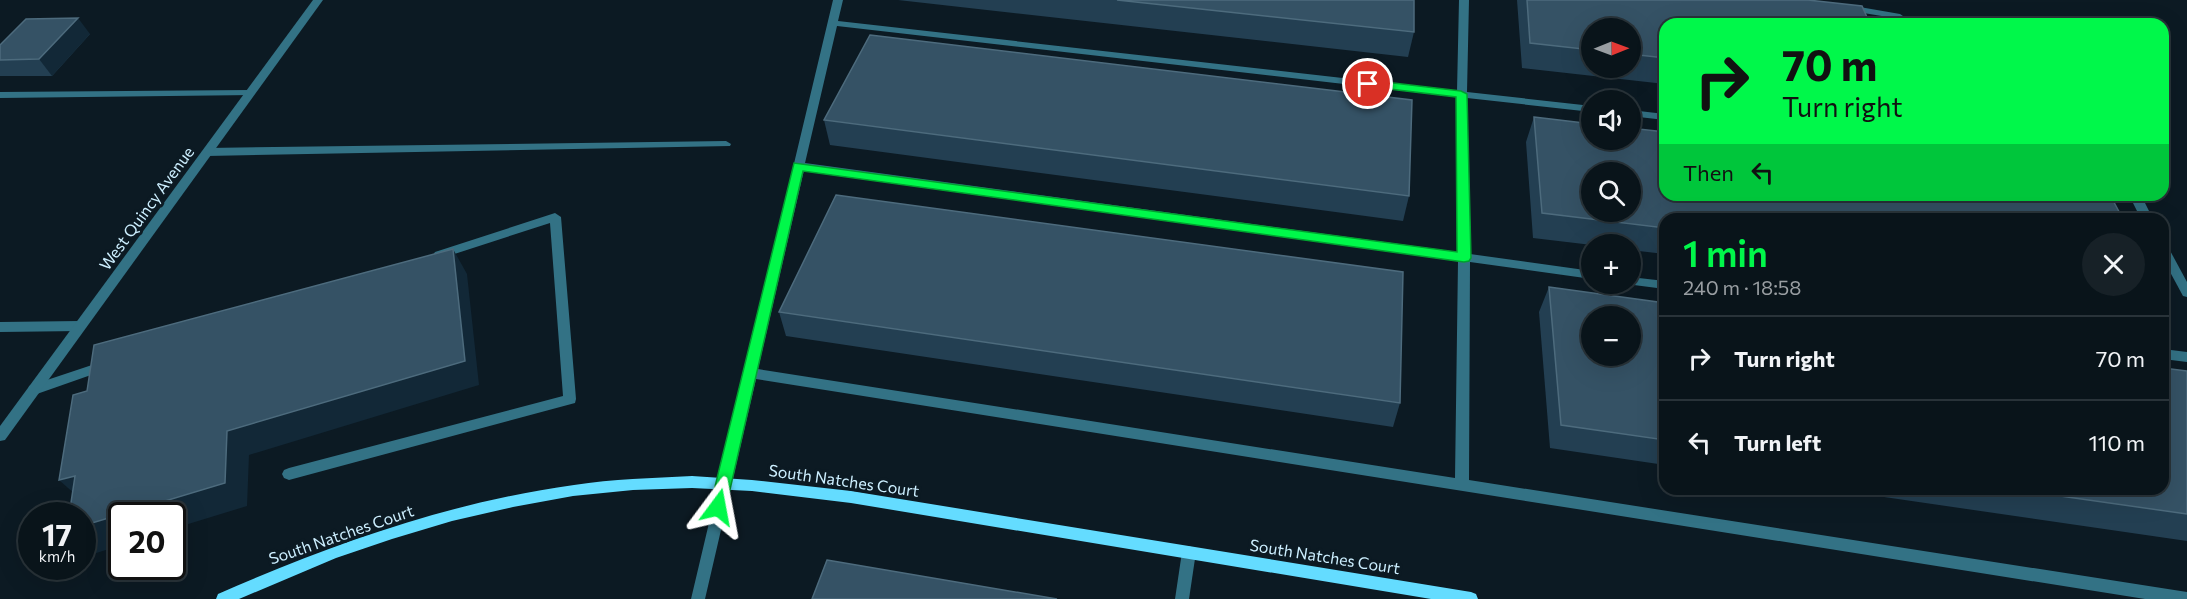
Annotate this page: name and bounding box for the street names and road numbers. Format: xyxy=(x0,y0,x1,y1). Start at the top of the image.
street label: West Quincy Avenue xyxy=(95,142,197,274)
street label: South Natches Court xyxy=(768,460,921,500)
street label: South Natches Court xyxy=(266,500,416,568)
street label: South Natches Court xyxy=(1249,535,1402,577)

